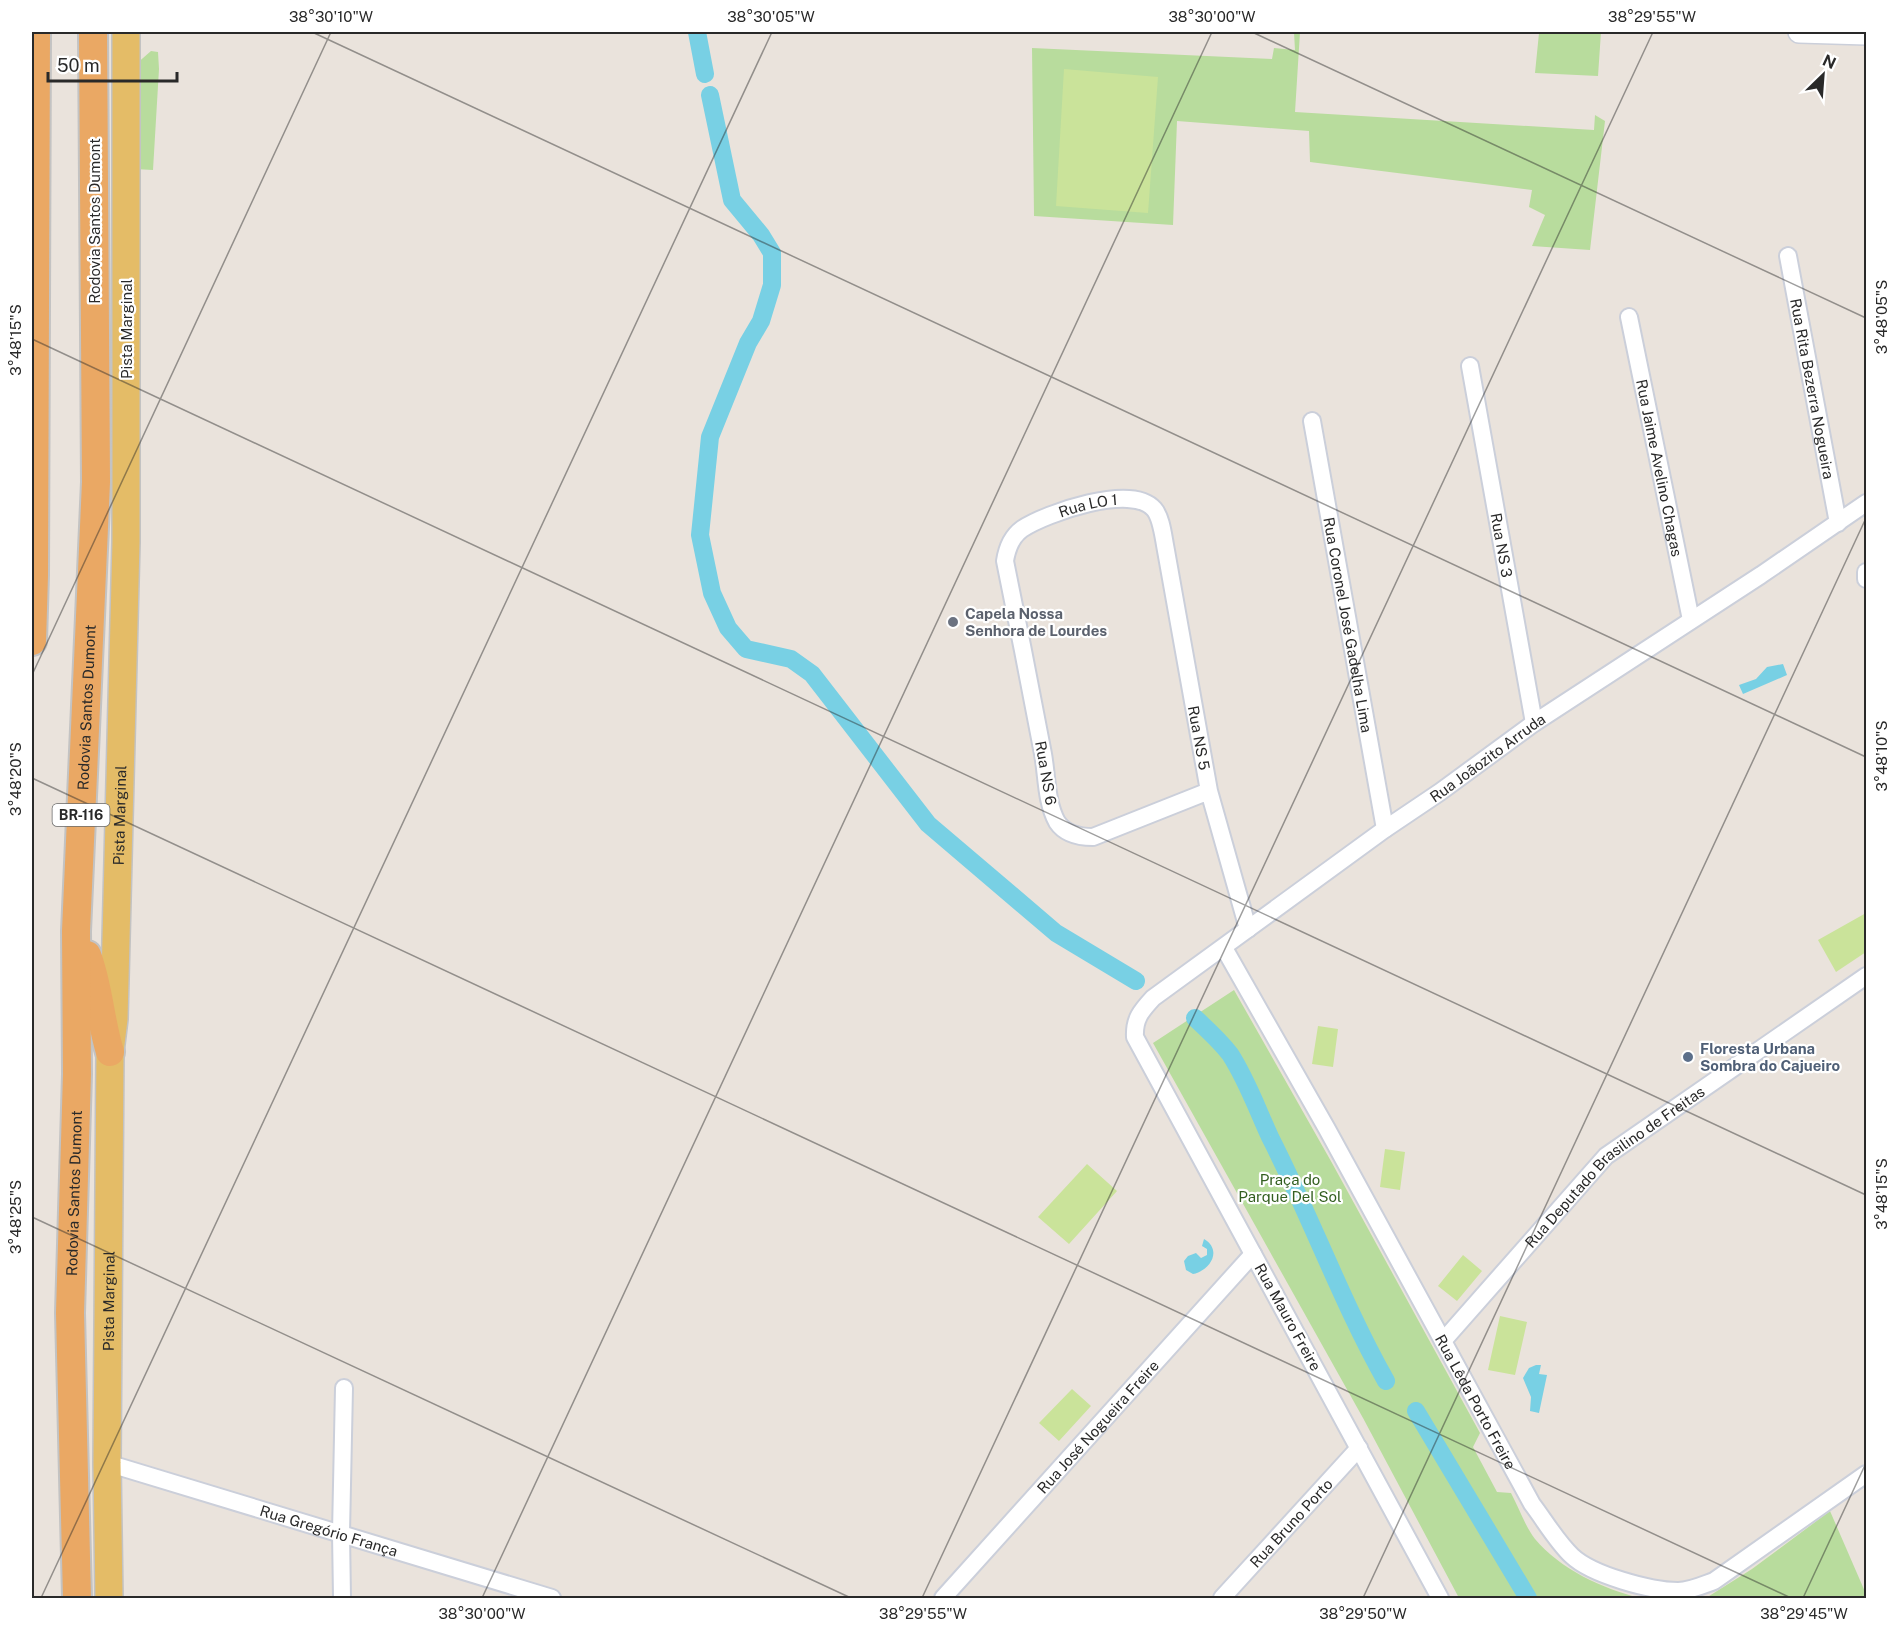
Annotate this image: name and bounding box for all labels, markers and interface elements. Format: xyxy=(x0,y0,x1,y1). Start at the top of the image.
text: 38°30'10"W xyxy=(289,8,373,25)
text: 38°30'05"W xyxy=(727,8,815,25)
text: 38°30'00"W xyxy=(1168,8,1256,25)
text: 38°29'55"W xyxy=(1608,8,1696,25)
scale bar xyxy=(48,45,177,83)
north arrow xyxy=(1793,45,1853,105)
text: N xyxy=(1819,51,1839,73)
text: 50 m xyxy=(57,55,100,76)
street label: Rodovia Santos Dumont xyxy=(86,138,103,304)
street label: Pista Marginal xyxy=(118,279,135,379)
text: 3°48'05"S xyxy=(1873,280,1890,354)
street label: Rua Rita Bezerra Nogueira xyxy=(1788,297,1838,480)
text: 3°48'15"S xyxy=(7,304,24,376)
street label: Rua Jaime Avelino Chagas xyxy=(1633,378,1686,558)
street label: Rua LO 1 xyxy=(1056,490,1118,520)
street label: Rua NS 3 xyxy=(1488,512,1516,579)
street label: Rua Coronel José Gadelha Lima xyxy=(1321,516,1376,734)
place label: Capela Nossa Senhora de Lourdes xyxy=(965,605,1107,639)
marker: Capela Nossa Senhora de Lourdes xyxy=(946,615,960,629)
street label: Rodovia Santos Dumont xyxy=(74,624,98,791)
street label: Rua NS 5 xyxy=(1185,704,1214,771)
street label: Rua Joãozito Arruda xyxy=(1426,710,1548,805)
text: 3°48'10"S xyxy=(1873,721,1890,791)
street label: Rua NS 6 xyxy=(1032,740,1060,806)
text: 3°48'20"S xyxy=(7,742,24,816)
street label: Pista Marginal xyxy=(109,765,129,866)
road number: BR-116 xyxy=(52,804,110,826)
place label: Floresta Urbana Sombra do Cajueiro xyxy=(1700,1040,1841,1074)
marker: Floresta Urbana Sombra do Cajueiro xyxy=(1681,1050,1695,1064)
street label: Rua Deputado Brasilino de Freitas xyxy=(1521,1082,1707,1251)
street label: Rodovia Santos Dumont xyxy=(63,1110,84,1276)
text: 3°48'15"S xyxy=(1873,1158,1890,1230)
park label: Praça do Parque Del Sol xyxy=(1238,1171,1342,1205)
text: 3°48'25"S xyxy=(7,1180,24,1254)
street label: Pista Marginal xyxy=(99,1251,117,1351)
street label: Rua Mauro Freire xyxy=(1251,1260,1325,1374)
street label: Rua Lêda Porto Freire xyxy=(1432,1331,1520,1472)
street label: Rua José Nogueira Freire xyxy=(1033,1356,1162,1496)
street label: Rua Bruno Porto xyxy=(1246,1475,1335,1570)
street label: Rua Gregório França xyxy=(258,1501,400,1559)
text: 38°30'00"W xyxy=(438,1605,526,1622)
text: 38°29'55"W xyxy=(879,1605,967,1622)
text: 38°29'50"W xyxy=(1319,1605,1407,1622)
text: 38°29'45"W xyxy=(1760,1605,1848,1622)

